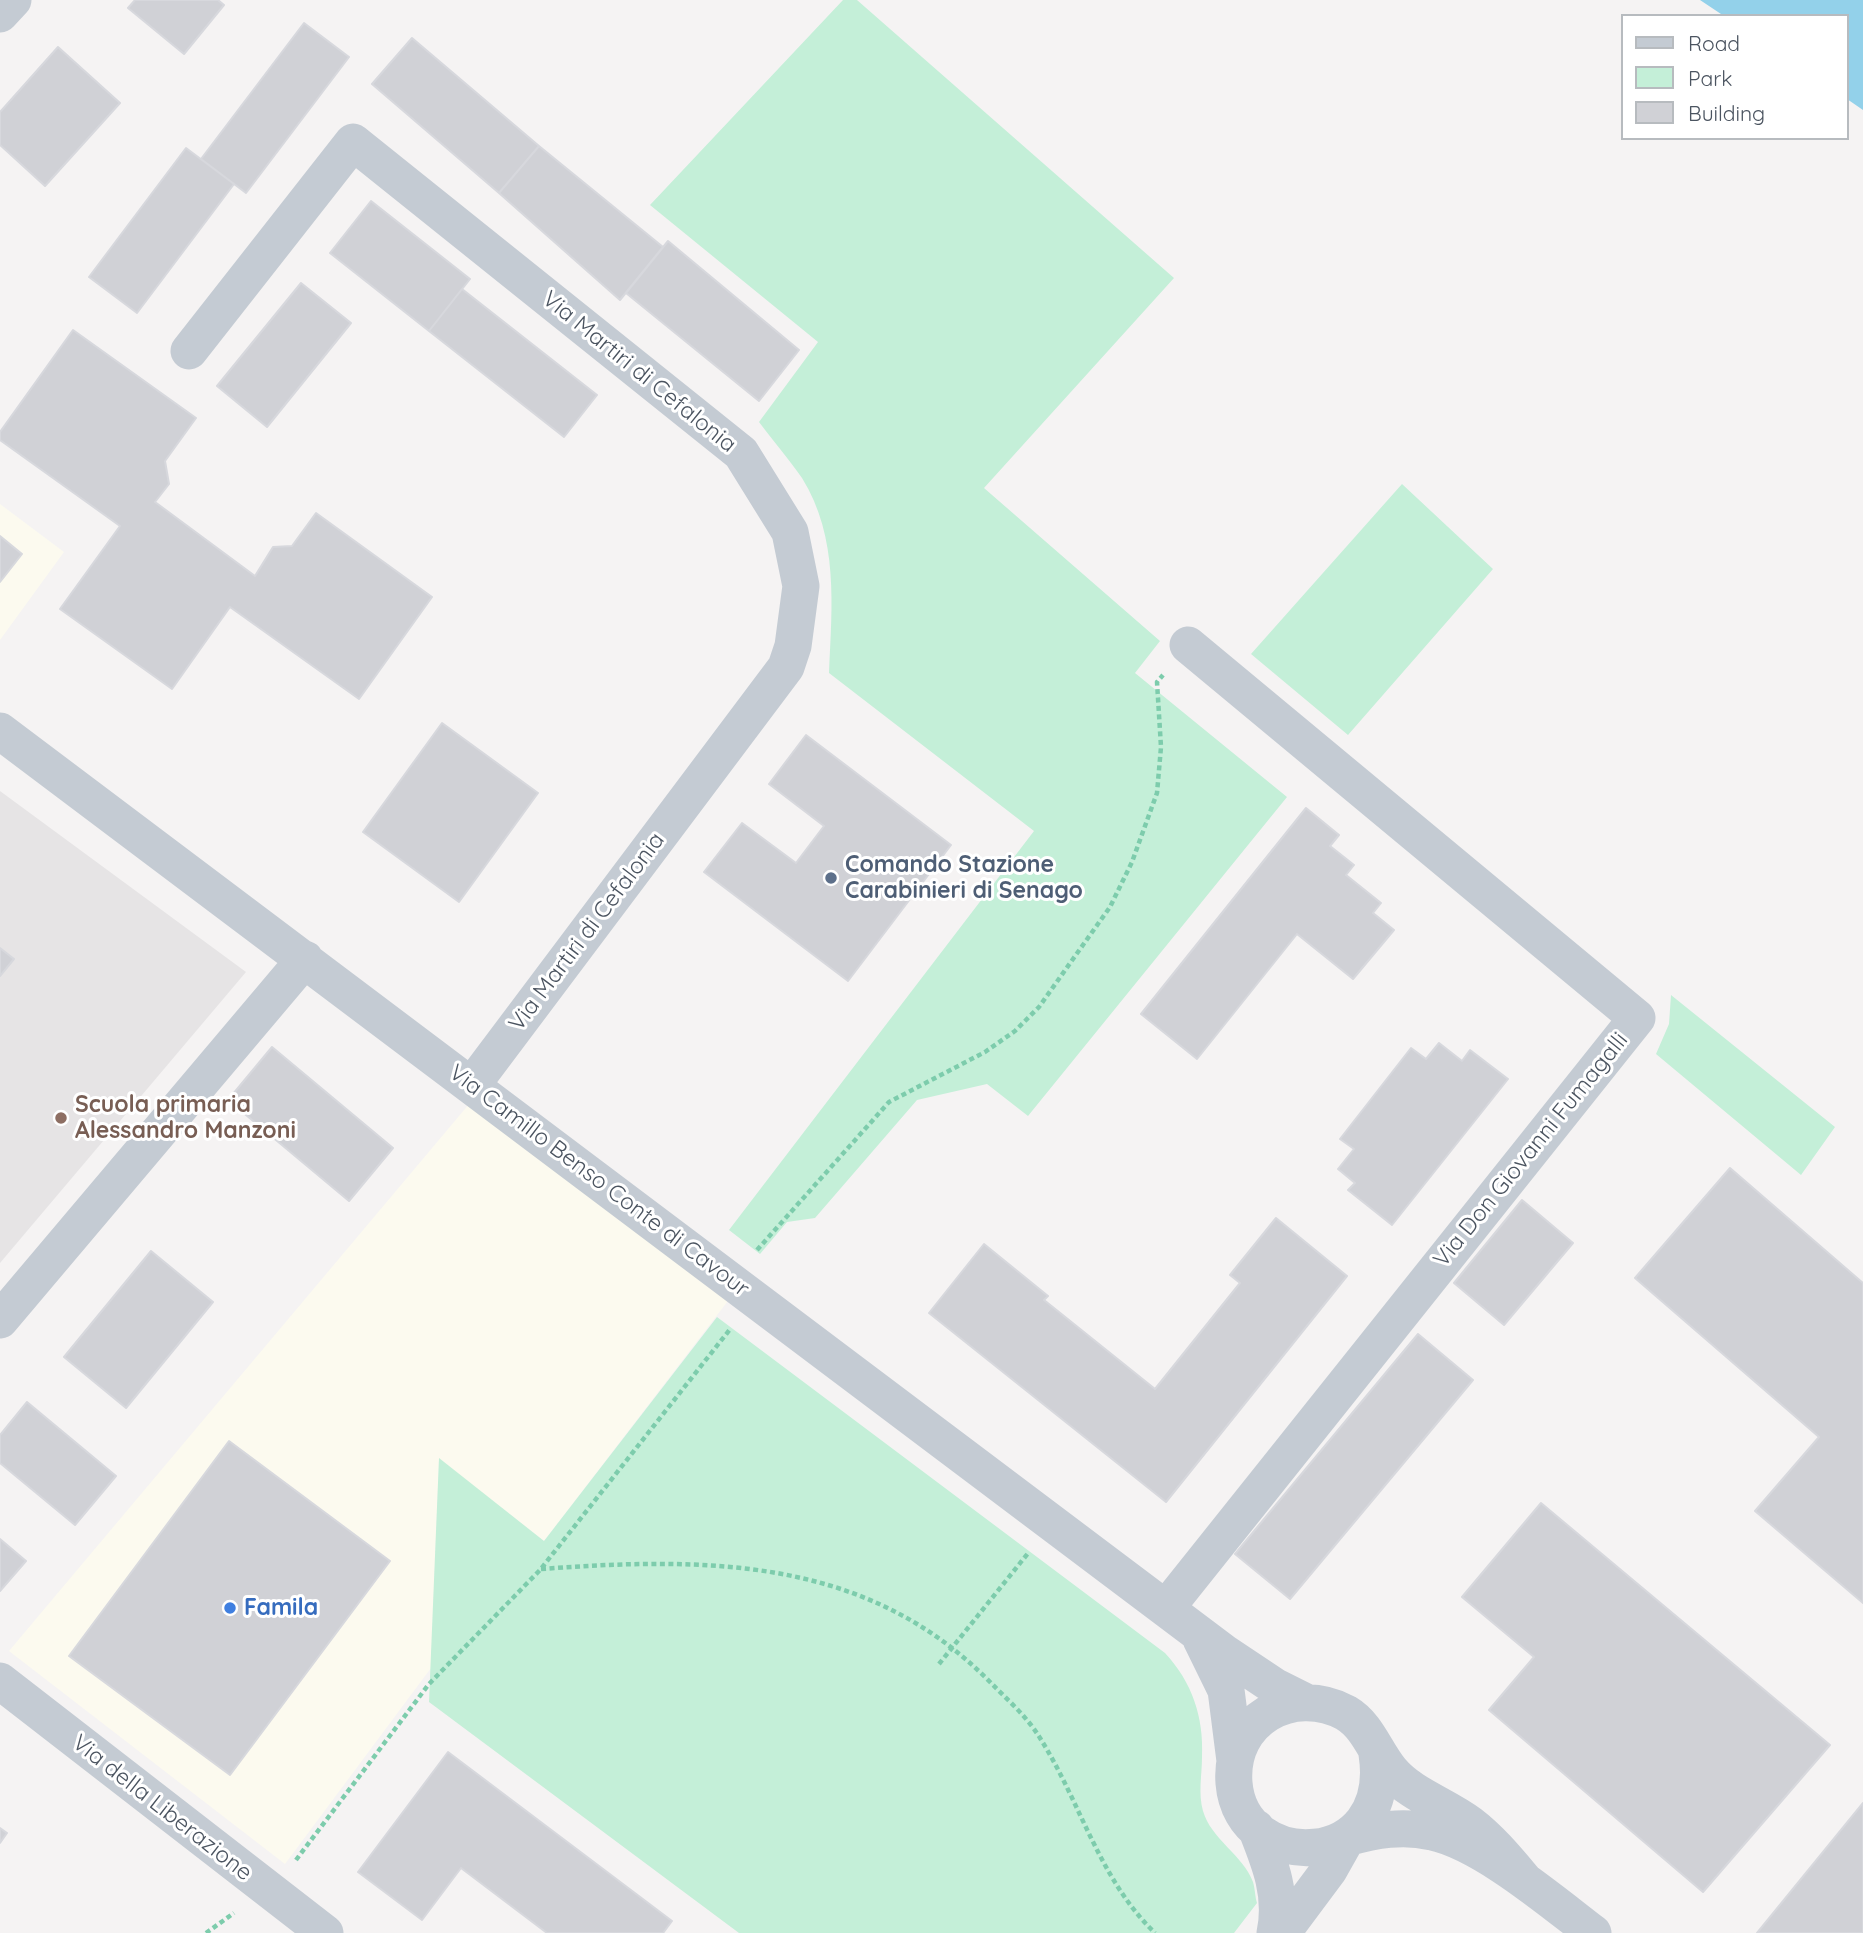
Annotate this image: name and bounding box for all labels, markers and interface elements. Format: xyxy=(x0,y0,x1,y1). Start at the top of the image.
legend xyxy=(1622,14,1849,140)
text: Road xyxy=(1688,30,1740,56)
text: Park xyxy=(1688,65,1732,91)
text: Building xyxy=(1688,100,1765,126)
street label: Via Martiri di Cefalonia xyxy=(536,285,742,459)
street label: Via Martiri di Cefalonia xyxy=(503,827,671,1037)
place label: Comando Stazione Carabinieri di Senago xyxy=(845,851,1083,905)
marker: Comando Stazione Carabinieri di Senago xyxy=(823,870,839,886)
street label: Via Don Giovanni Fumagalli xyxy=(1428,1027,1634,1273)
street label: Via Camillo Benso Conte di Cavour xyxy=(443,1059,755,1303)
place label: Scuola primaria Alessandro Manzoni xyxy=(75,1091,296,1145)
marker: Scuola primaria Alessandro Manzoni xyxy=(53,1110,69,1126)
place label: Famila xyxy=(244,1594,318,1622)
marker: Famila xyxy=(222,1600,238,1616)
street label: Via della Liberazione xyxy=(66,1729,258,1887)

